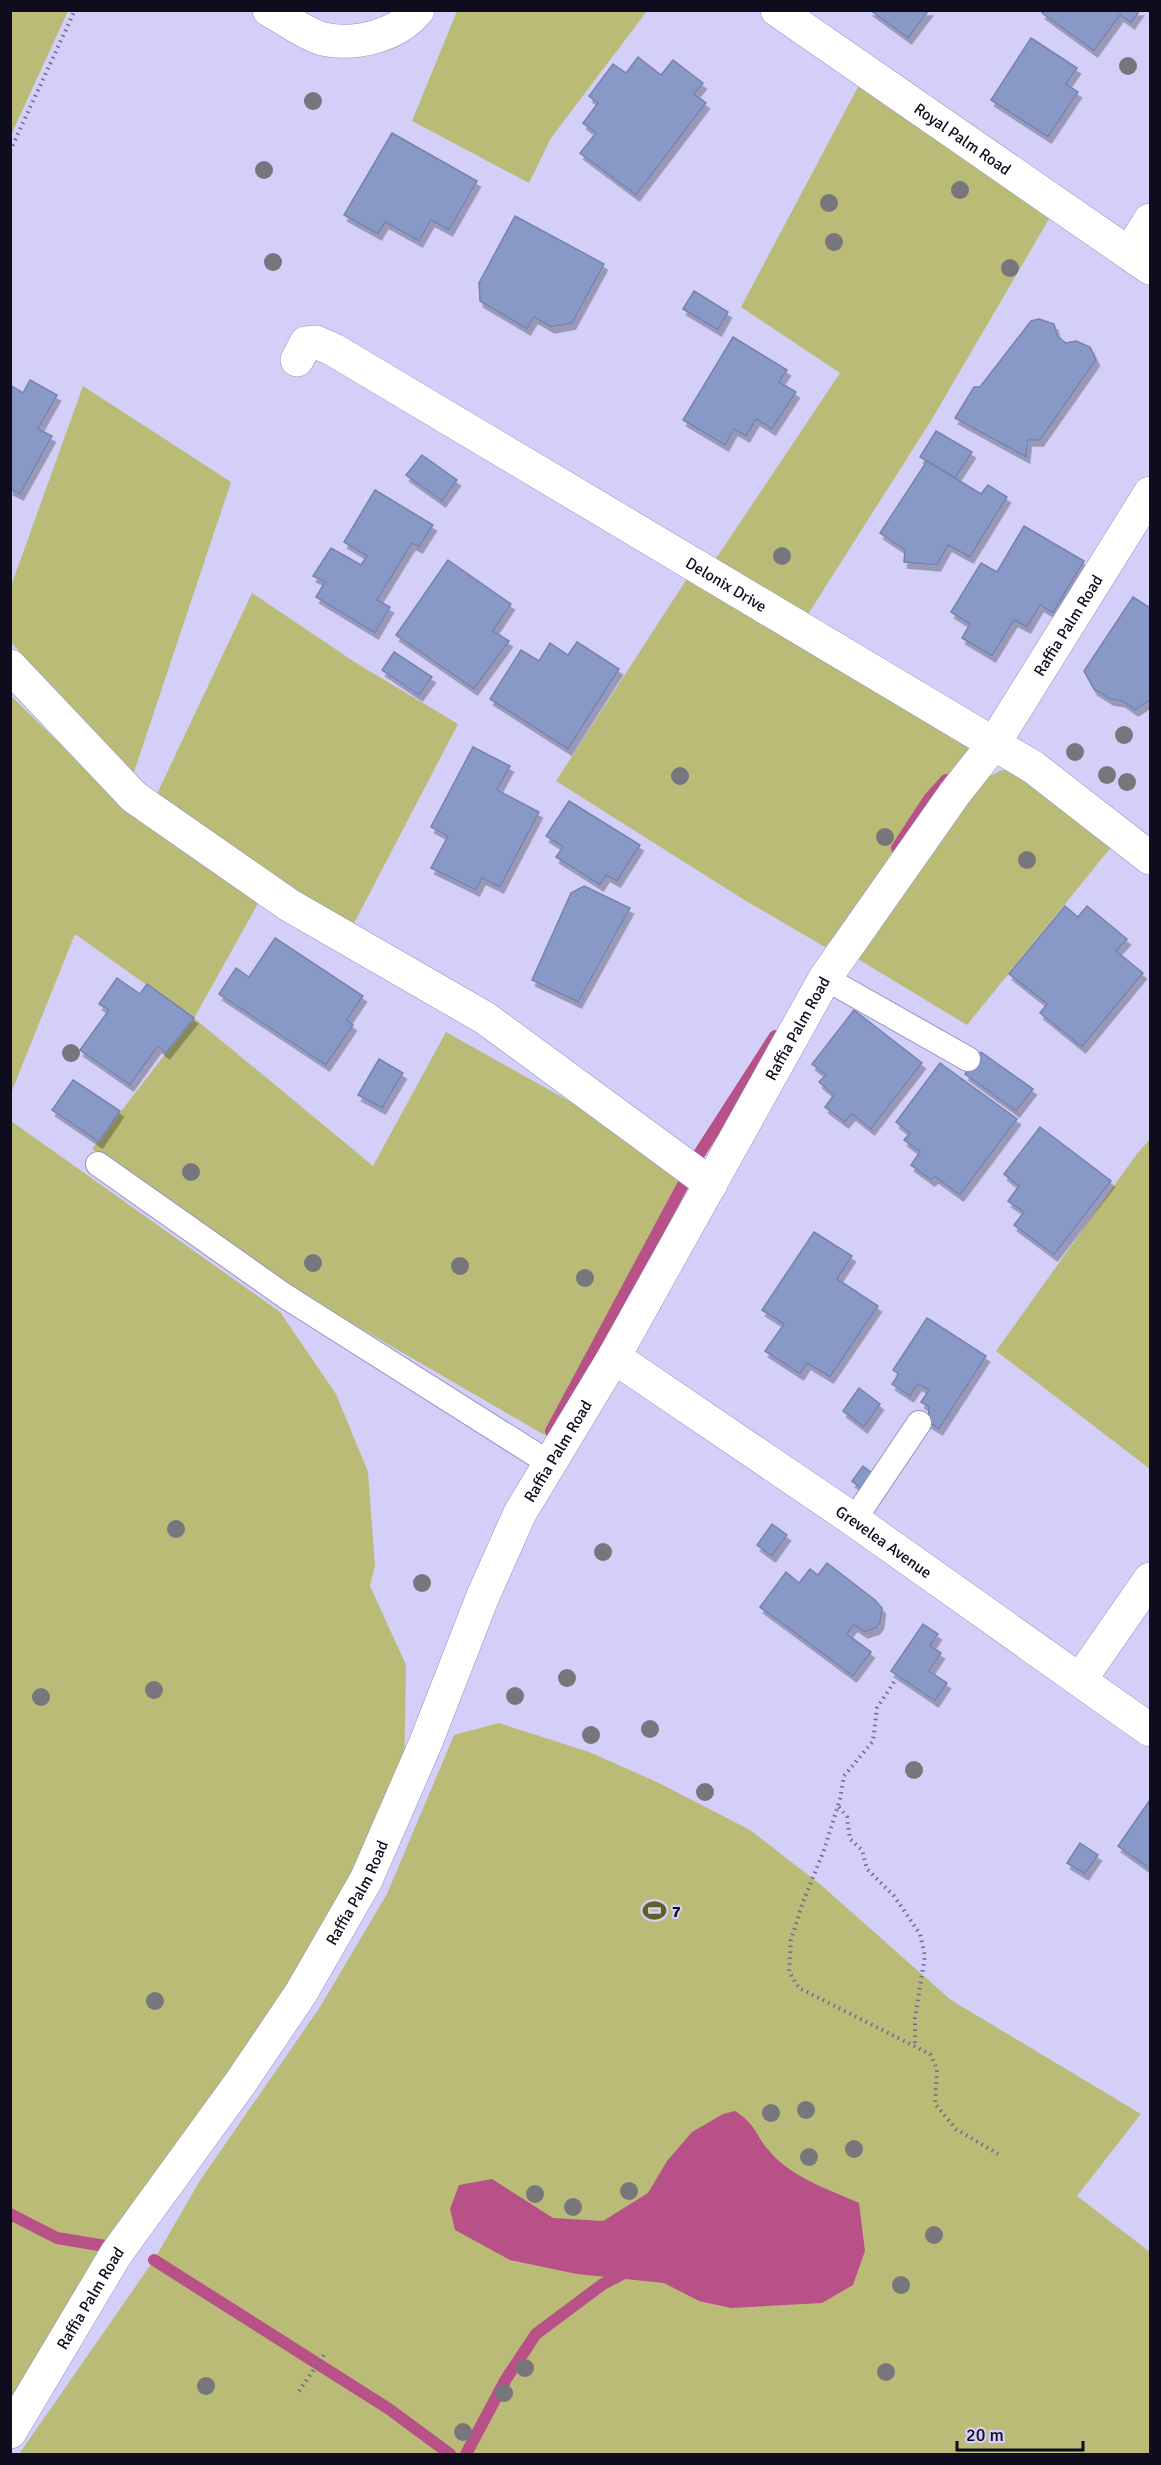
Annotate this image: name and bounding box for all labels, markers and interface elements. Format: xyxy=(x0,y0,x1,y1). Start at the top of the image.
street label: Royal Palm Road xyxy=(910,99,1015,180)
street label: Delonix Drive xyxy=(682,553,770,617)
street label: Raffia Palm Road xyxy=(1029,571,1108,680)
street label: Raffia Palm Road xyxy=(761,973,835,1084)
street label: Raffia Palm Road xyxy=(520,1397,597,1506)
street label: Grevelea Avenue xyxy=(832,1502,935,1583)
street label: Raffia Palm Road xyxy=(322,1838,393,1949)
sports icon: 7 xyxy=(641,1898,667,1924)
place label: 7 xyxy=(672,1902,681,1922)
street label: Raffia Palm Road xyxy=(53,2243,129,2353)
scale bar xyxy=(957,2414,1083,2452)
text: 20 m xyxy=(966,2424,1004,2446)

